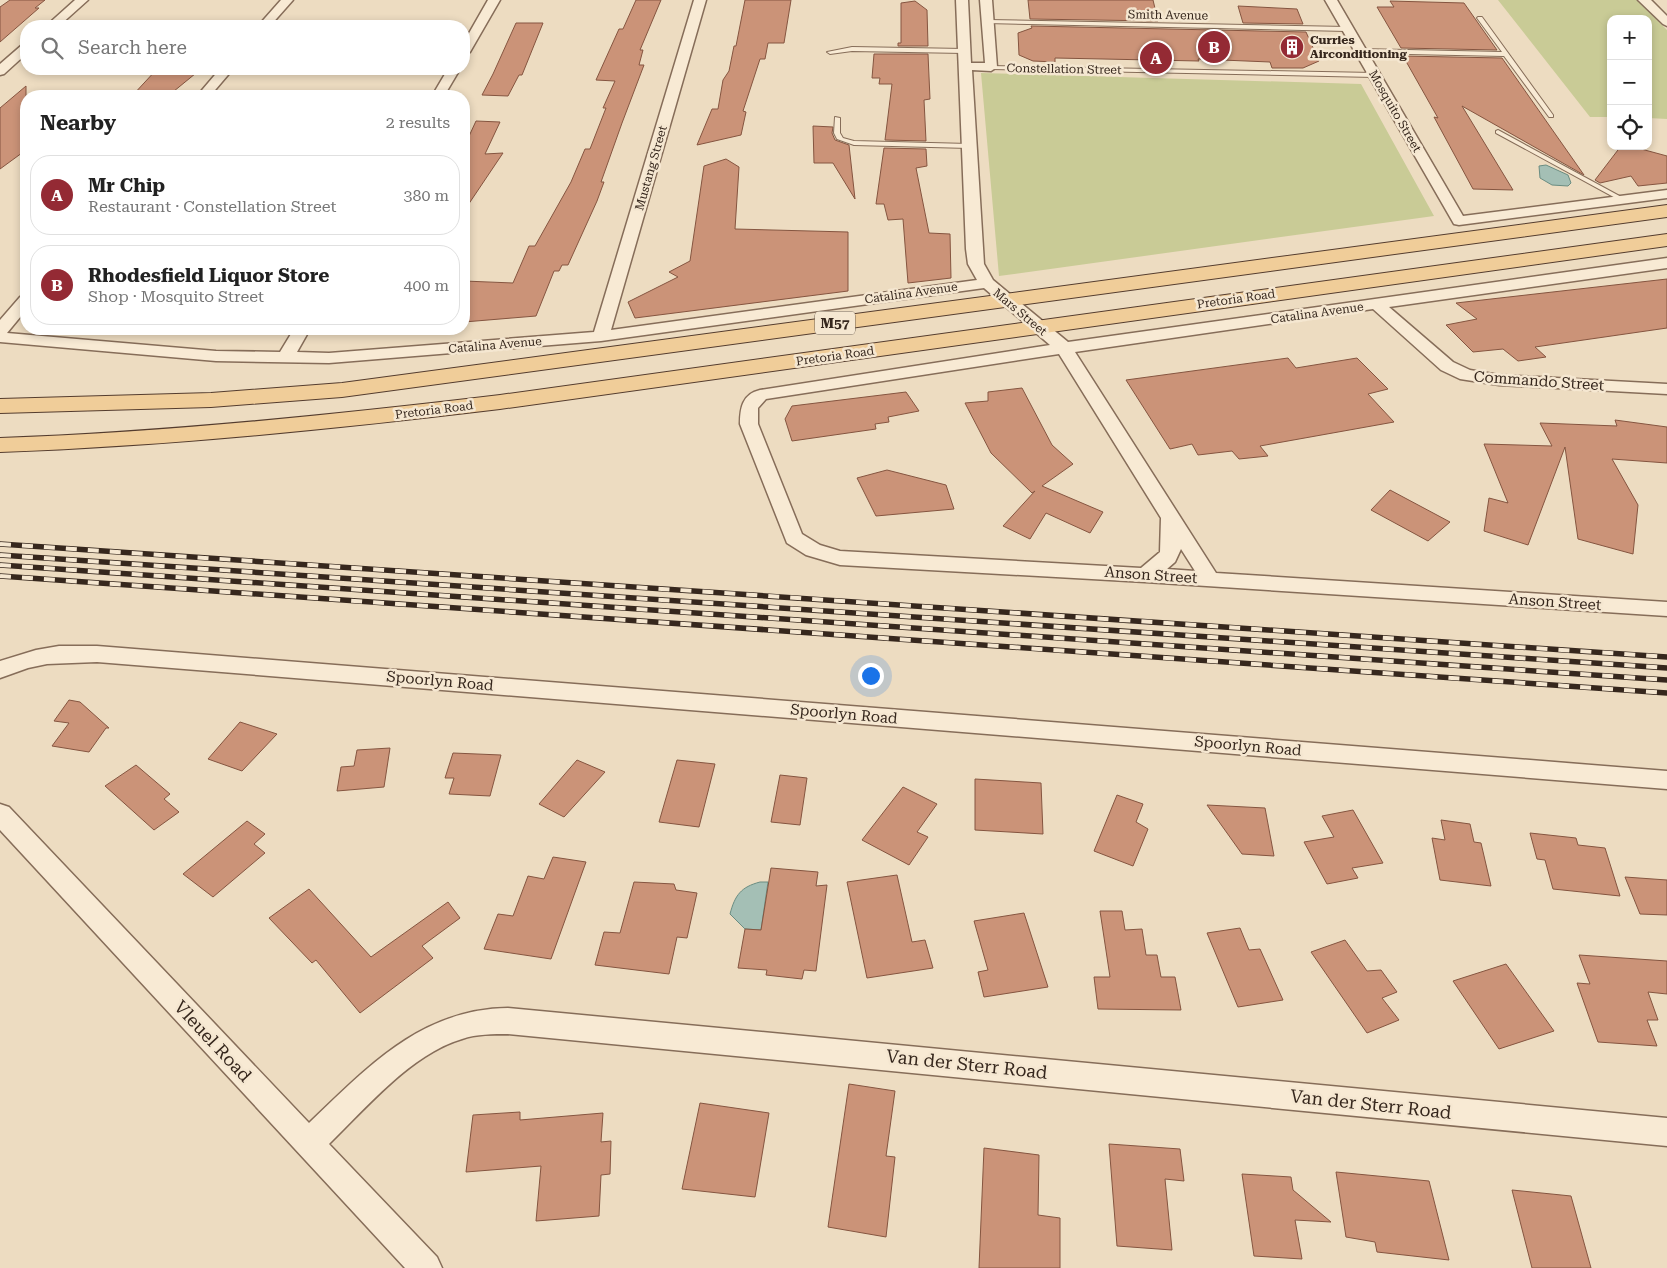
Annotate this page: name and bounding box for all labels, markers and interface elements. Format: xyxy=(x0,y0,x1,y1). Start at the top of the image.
street label: Smith Avenue xyxy=(1128,7,1209,23)
map controls xyxy=(1607,15,1652,150)
button: + xyxy=(1607,15,1652,60)
search box xyxy=(20,20,470,75)
pin: B xyxy=(1198,28,1230,66)
place label: Curries Airconditioning xyxy=(1310,33,1407,61)
icon: search xyxy=(38,34,66,62)
building icon: Curries Airconditioning xyxy=(1279,34,1305,60)
text: Search here xyxy=(78,36,187,59)
pin: A xyxy=(1140,39,1172,77)
button: − xyxy=(1607,60,1652,105)
street label: Constellation Street xyxy=(1006,61,1122,77)
street label: Mosquito Street xyxy=(1366,67,1424,155)
button: locate xyxy=(1607,105,1652,150)
text: Nearby xyxy=(40,111,116,135)
text: 2 results xyxy=(386,113,450,132)
street label: Mustang Street xyxy=(632,124,670,212)
text: Mr Chip xyxy=(88,174,165,197)
text: A xyxy=(51,186,63,205)
text: 380 m xyxy=(403,186,449,205)
text: Restaurant · Constellation Street xyxy=(88,197,337,216)
text: Rhodesfield Liquor Store xyxy=(88,264,329,287)
text: B xyxy=(51,276,63,295)
text: 400 m xyxy=(403,276,449,295)
street label: Catalina Avenue xyxy=(864,279,959,306)
street label: Mars Street xyxy=(990,285,1050,339)
text: Shop · Mosquito Street xyxy=(88,287,264,306)
street label: Pretoria Road xyxy=(1196,287,1276,311)
street label: Catalina Avenue xyxy=(1270,299,1365,326)
road number: M57 xyxy=(815,312,855,334)
street label: Catalina Avenue xyxy=(448,334,543,356)
street label: Pretoria Road xyxy=(795,344,875,368)
street label: Commando Street xyxy=(1473,367,1605,395)
street label: Pretoria Road xyxy=(394,398,474,422)
street label: Anson Street xyxy=(1104,563,1198,587)
street label: Anson Street xyxy=(1508,590,1602,614)
your location xyxy=(858,663,884,689)
street label: Spoorlyn Road xyxy=(386,667,495,695)
street label: Spoorlyn Road xyxy=(790,700,899,728)
street label: Spoorlyn Road xyxy=(1194,732,1303,760)
street label: Vleuel Road xyxy=(170,996,256,1086)
street label: Van der Sterr Road xyxy=(885,1045,1049,1083)
street label: Van der Sterr Road xyxy=(1289,1085,1453,1123)

